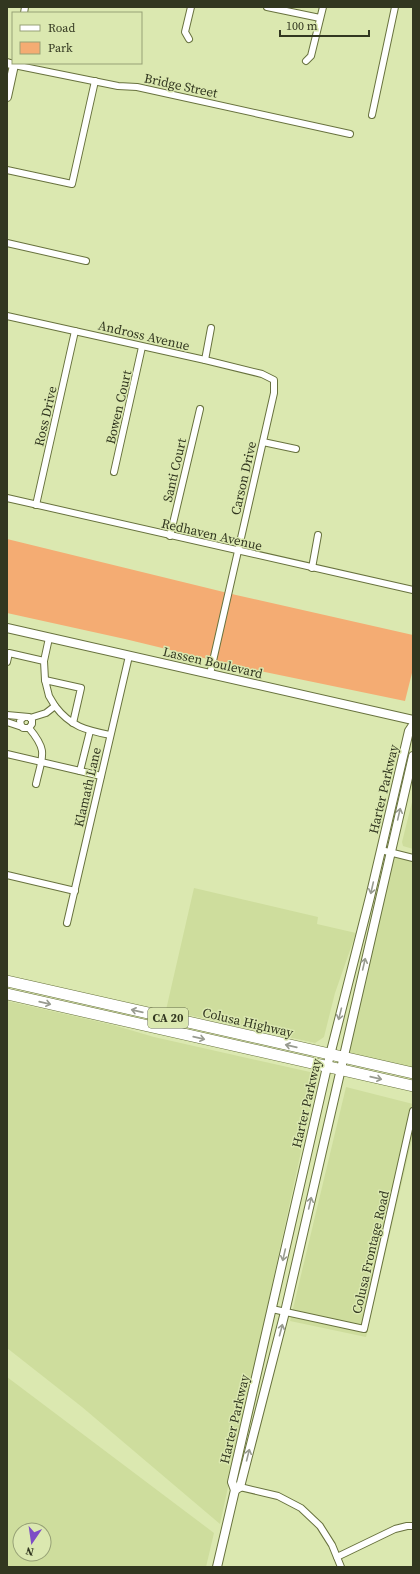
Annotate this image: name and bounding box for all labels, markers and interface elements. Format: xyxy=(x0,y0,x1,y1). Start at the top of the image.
legend xyxy=(12,12,142,64)
scale bar xyxy=(280,12,369,38)
text: 100 m xyxy=(286,18,318,34)
text: Road xyxy=(48,20,75,36)
text: Park xyxy=(48,40,73,56)
street label: Bridge Street xyxy=(143,69,220,102)
street label: Andross Avenue xyxy=(96,317,192,354)
street label: Bowen Court xyxy=(102,368,135,446)
street label: Ross Drive xyxy=(30,384,61,448)
street label: Santi Court xyxy=(159,436,190,504)
street label: Carson Drive xyxy=(227,439,260,517)
street label: Redhaven Avenue xyxy=(160,515,264,554)
street label: Lassen Boulevard xyxy=(161,643,265,682)
street label: Harter Parkway xyxy=(365,742,402,835)
street label: Klamath Lane xyxy=(70,745,105,829)
one-way arrow xyxy=(396,808,404,821)
one-way arrow xyxy=(368,881,375,894)
one-way arrow xyxy=(361,958,369,971)
one-way arrow xyxy=(38,999,51,1007)
street label: Colusa Highway xyxy=(201,1004,295,1041)
one-way arrow xyxy=(131,1006,144,1014)
one-way arrow xyxy=(336,1007,343,1020)
road number: CA 20 xyxy=(148,1008,188,1028)
one-way arrow xyxy=(192,1034,205,1042)
one-way arrow xyxy=(285,1041,298,1049)
street label: Harter Parkway xyxy=(288,1056,325,1149)
one-way arrow xyxy=(370,1075,383,1082)
street label: Colusa Frontage Road xyxy=(348,1188,393,1315)
one-way arrow xyxy=(306,1197,314,1210)
one-way arrow xyxy=(279,1248,287,1261)
one-way arrow xyxy=(278,1323,285,1336)
street label: Harter Parkway xyxy=(216,1372,253,1465)
one-way arrow xyxy=(245,1449,253,1462)
north arrow xyxy=(12,1522,52,1562)
text: N xyxy=(24,1543,35,1559)

